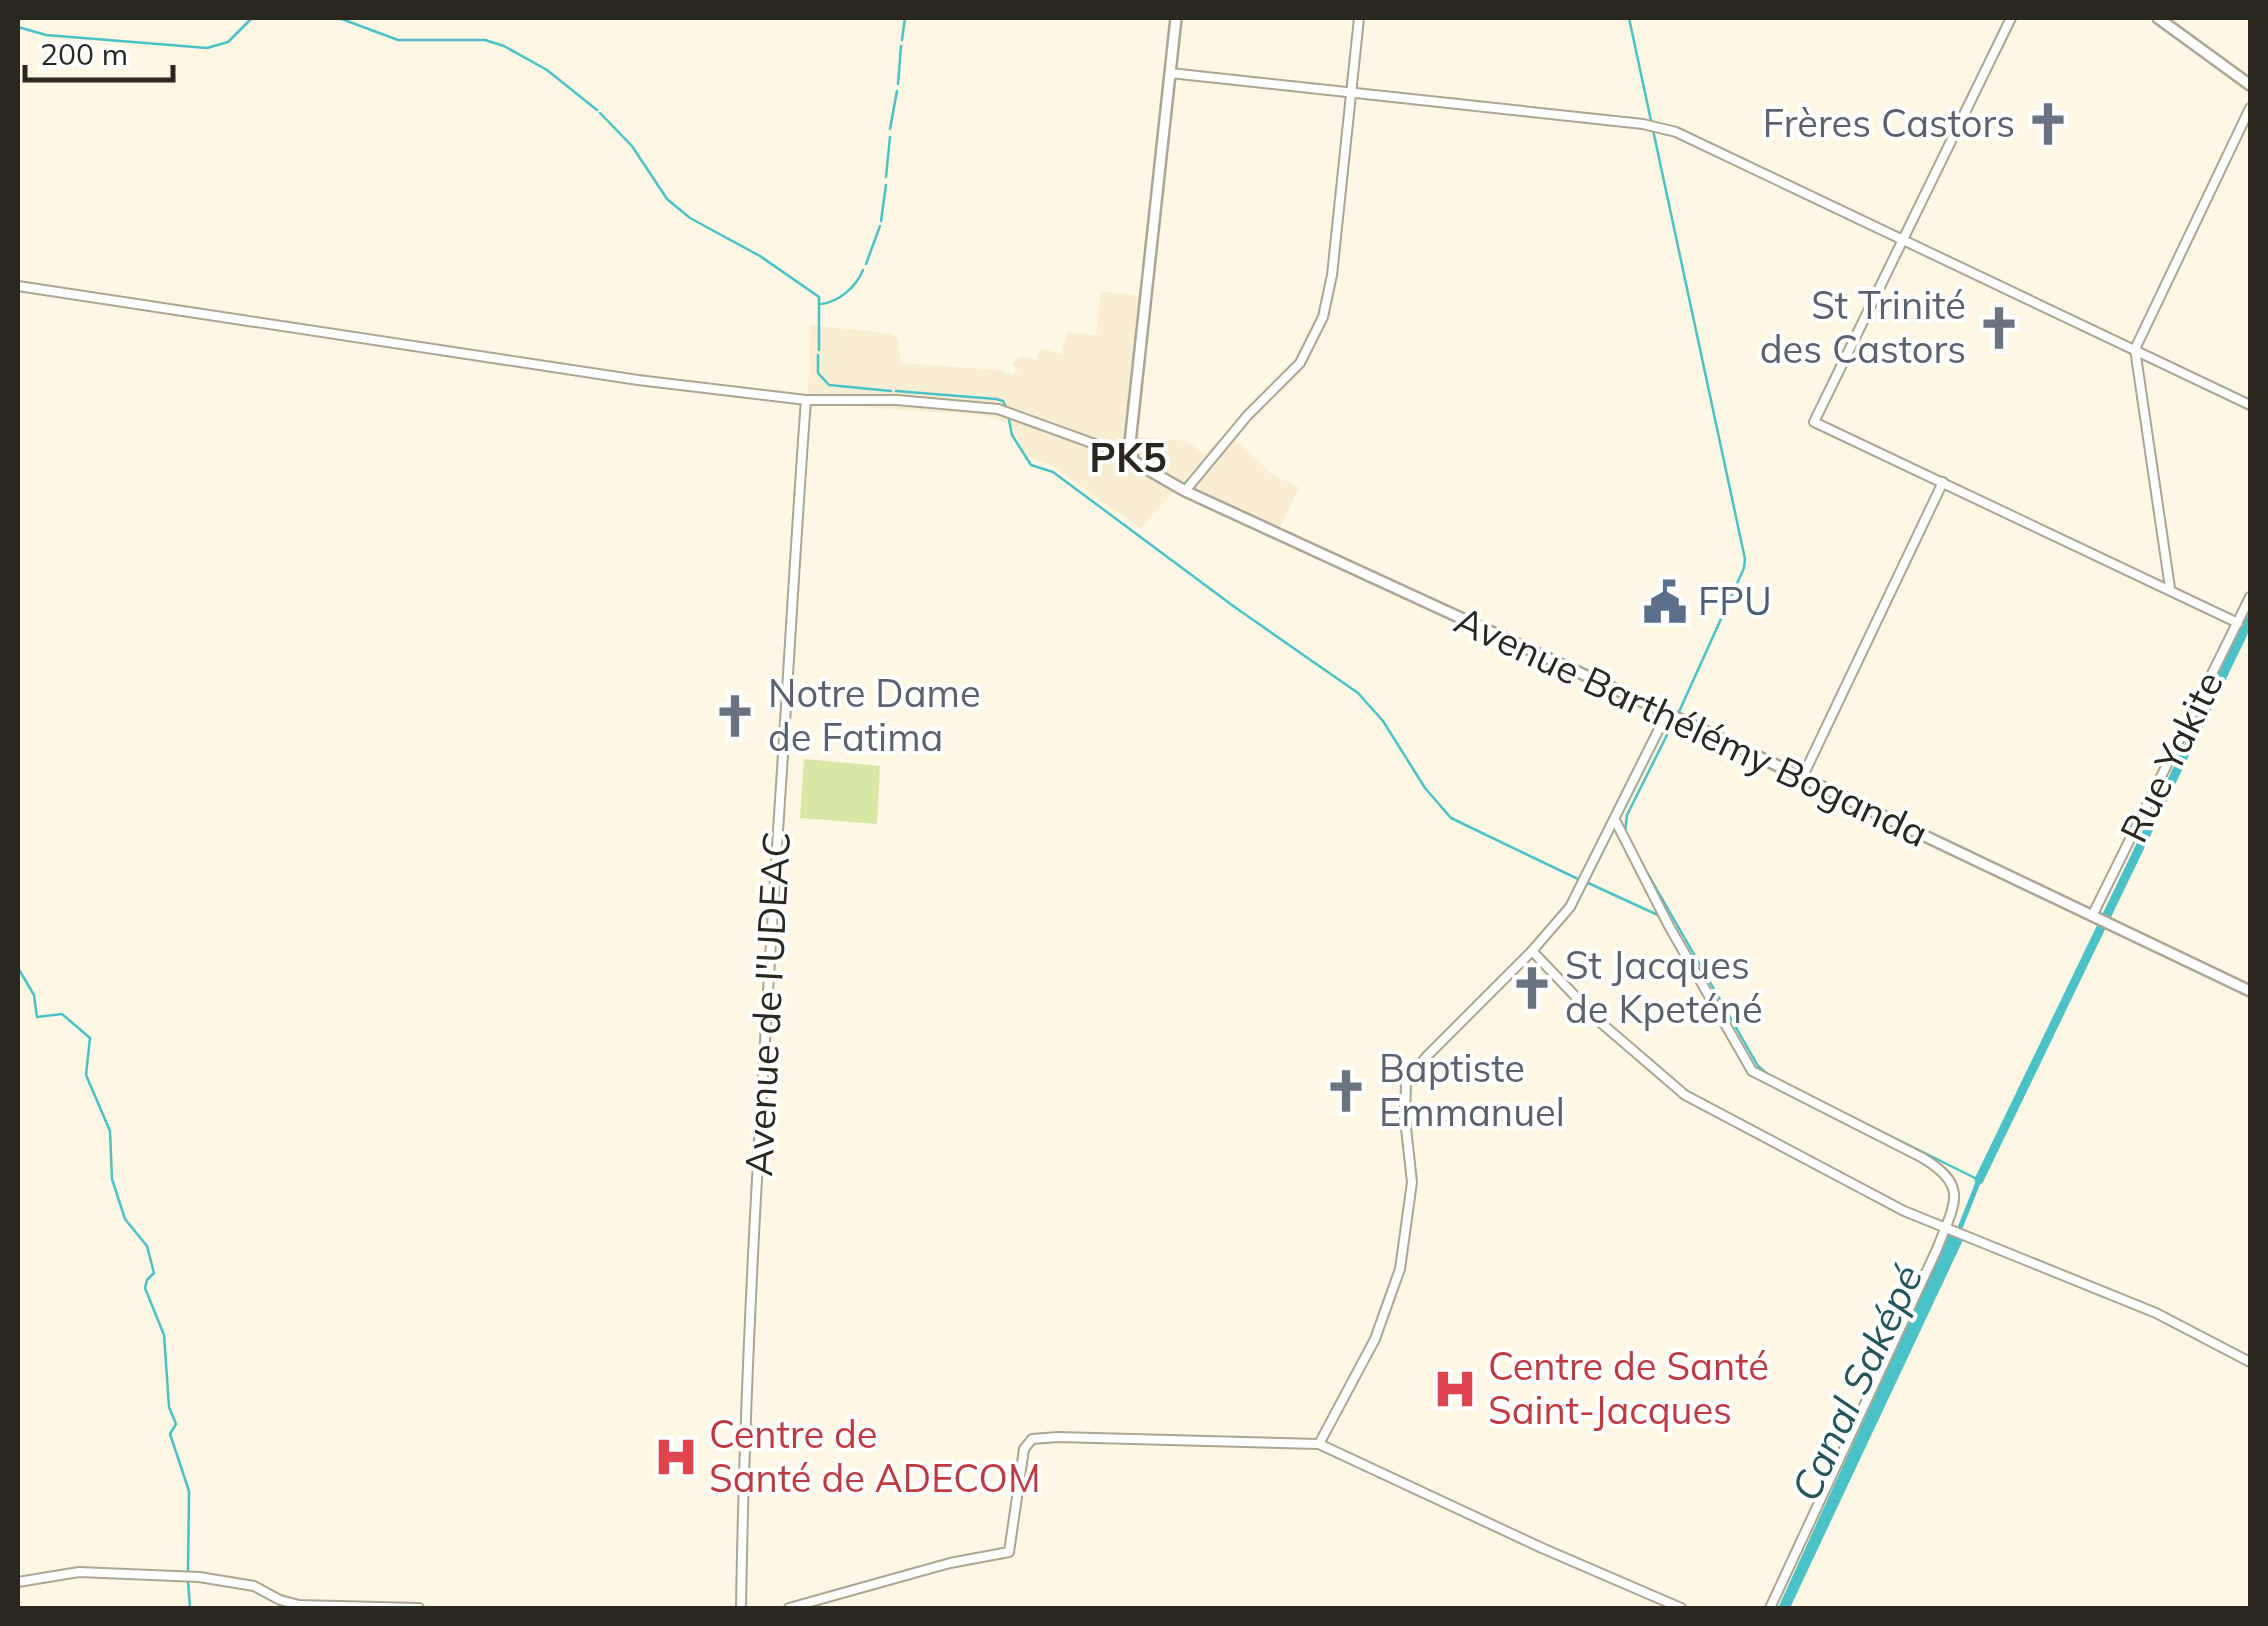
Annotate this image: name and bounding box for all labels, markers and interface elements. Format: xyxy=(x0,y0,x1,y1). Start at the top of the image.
scale bar xyxy=(25,20,172,82)
text: 200 m xyxy=(40,35,128,73)
place label: Frères Castors xyxy=(1763,99,2015,147)
church icon: Frères Castors xyxy=(2024,100,2072,148)
place label: St Trinité des Castors xyxy=(1760,281,1966,373)
church icon: St Trinité des Castors xyxy=(1975,304,2023,352)
district label: PK5 xyxy=(1089,432,1167,482)
place label: FPU xyxy=(1698,577,1772,625)
public building icon: FPU xyxy=(1641,578,1689,626)
street label: Avenue Barthélémy Boganda xyxy=(1447,595,1935,857)
street label: Rue Yakite xyxy=(2109,663,2233,850)
place label: Notre Dame de Fatima xyxy=(768,669,981,761)
church icon: Notre Dame de Fatima xyxy=(711,692,759,740)
street label: Avenue de I'UDEAC xyxy=(734,830,800,1178)
place label: St Jacques de Kpeténé xyxy=(1565,941,1763,1033)
church icon: St Jacques de Kpeténé xyxy=(1508,964,1556,1012)
place label: Baptiste Emmanuel xyxy=(1379,1044,1565,1136)
church icon: Baptiste Emmanuel xyxy=(1322,1067,1370,1115)
water label: Canal Saképé xyxy=(1780,1256,1933,1509)
place label: Centre de Santé Saint-Jacques xyxy=(1488,1342,1769,1434)
hospital icon: Centre de Santé Saint-Jacques xyxy=(1431,1365,1479,1413)
place label: Centre de Santé de ADECOM xyxy=(709,1410,1041,1502)
hospital icon: Centre de Santé de ADECOM xyxy=(652,1433,700,1481)

